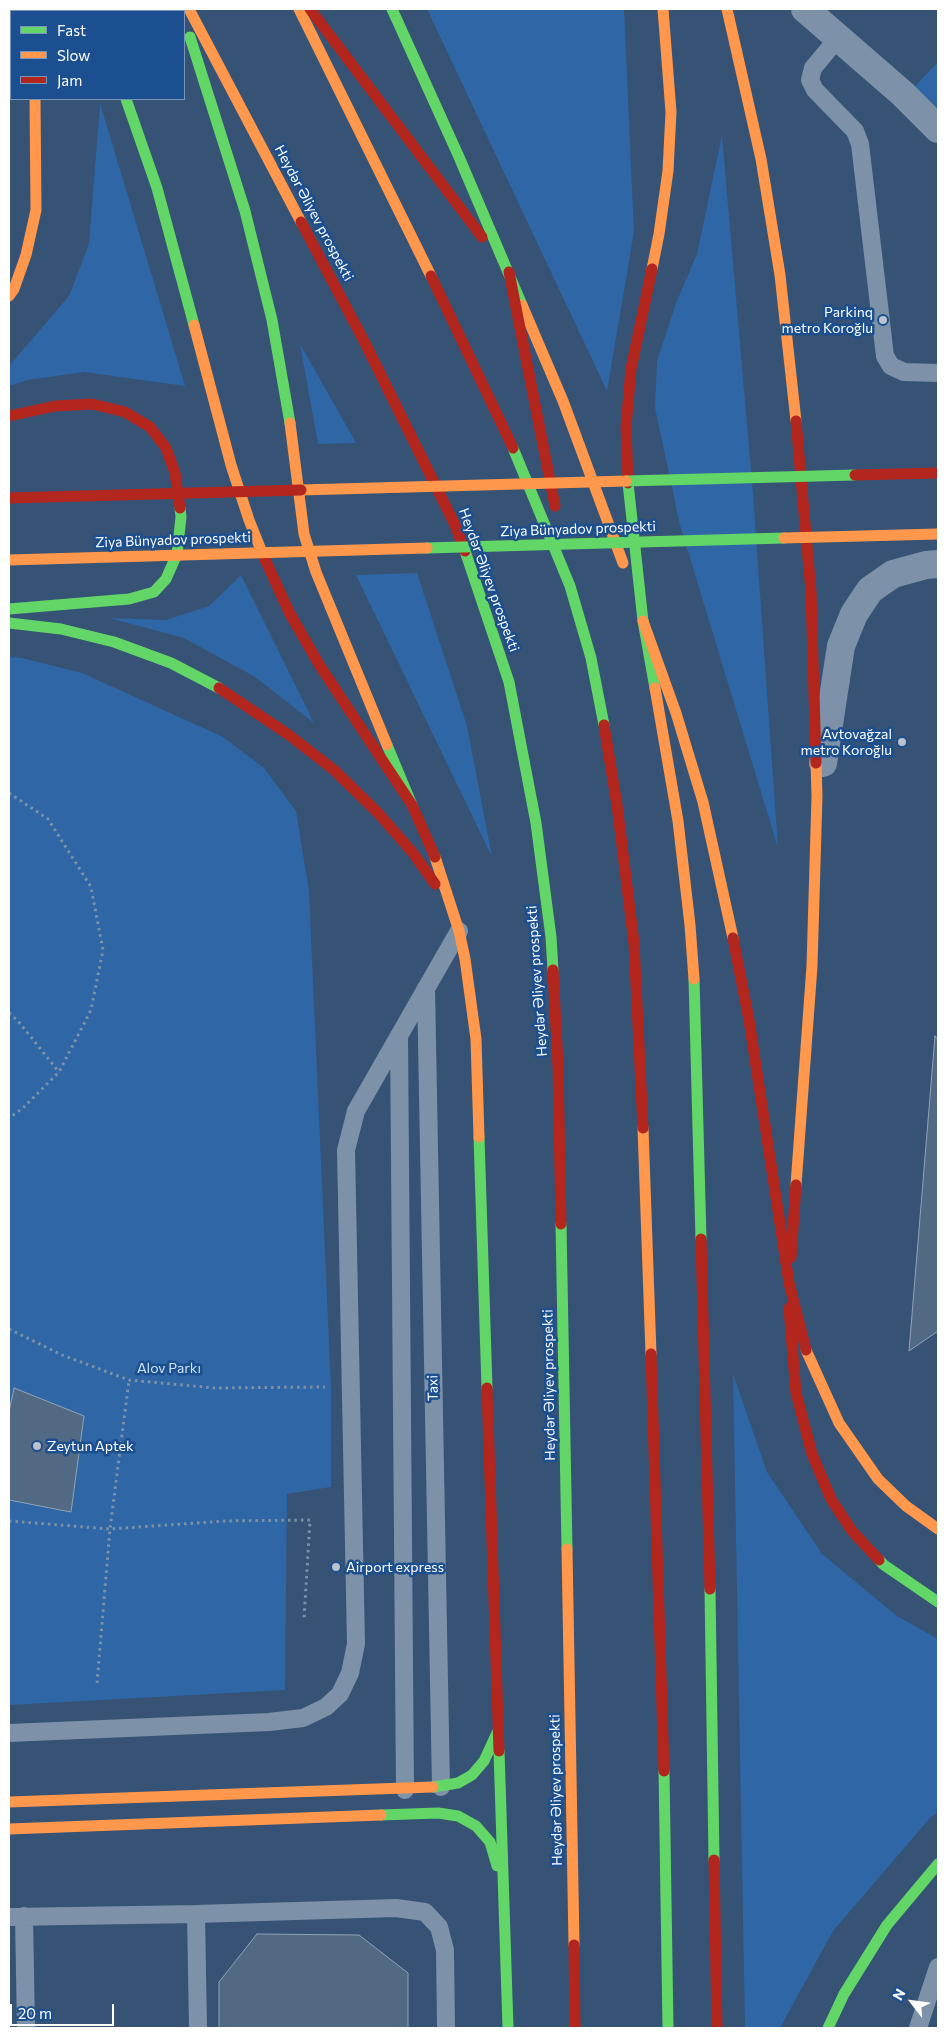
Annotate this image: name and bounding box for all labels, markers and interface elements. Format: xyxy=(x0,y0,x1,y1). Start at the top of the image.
legend xyxy=(10,10,185,100)
text: Fast xyxy=(57,21,86,39)
text: Slow xyxy=(57,46,90,64)
text: Jam xyxy=(57,71,82,89)
street label: Heydər Əliyev prospekti xyxy=(271,142,357,284)
place label: Parkinq metro Koroğlu xyxy=(781,304,873,336)
marker: Parkinq metro Koroğlu xyxy=(877,314,889,326)
street label: Heydər Əliyev prospekti xyxy=(455,506,523,654)
street label: Ziya Bünyadov prospekti xyxy=(500,518,656,540)
street label: Ziya Bünyadov prospekti xyxy=(95,529,251,551)
place label: Avtovağzal metro Koroğlu xyxy=(800,726,892,759)
marker: Avtovağzal metro Koroğlu xyxy=(896,736,908,748)
street label: Heydər Əliyev prospekti xyxy=(523,905,551,1057)
street label: Heydər Əliyev prospekti xyxy=(539,1309,559,1461)
park label: Alov Parkı xyxy=(137,1360,201,1376)
street label: Taxi xyxy=(424,1375,442,1401)
place label: Zeytun Aptek xyxy=(47,1438,134,1454)
marker: Zeytun Aptek xyxy=(31,1440,43,1452)
place label: Airport express xyxy=(346,1559,444,1575)
marker: Airport express xyxy=(330,1561,342,1573)
street label: Heydər Əliyev prospekti xyxy=(546,1714,566,1866)
north arrow xyxy=(887,1977,937,2027)
text: N xyxy=(889,1985,909,2003)
scale bar xyxy=(12,1994,116,2026)
text: 20 m xyxy=(18,2004,52,2022)

